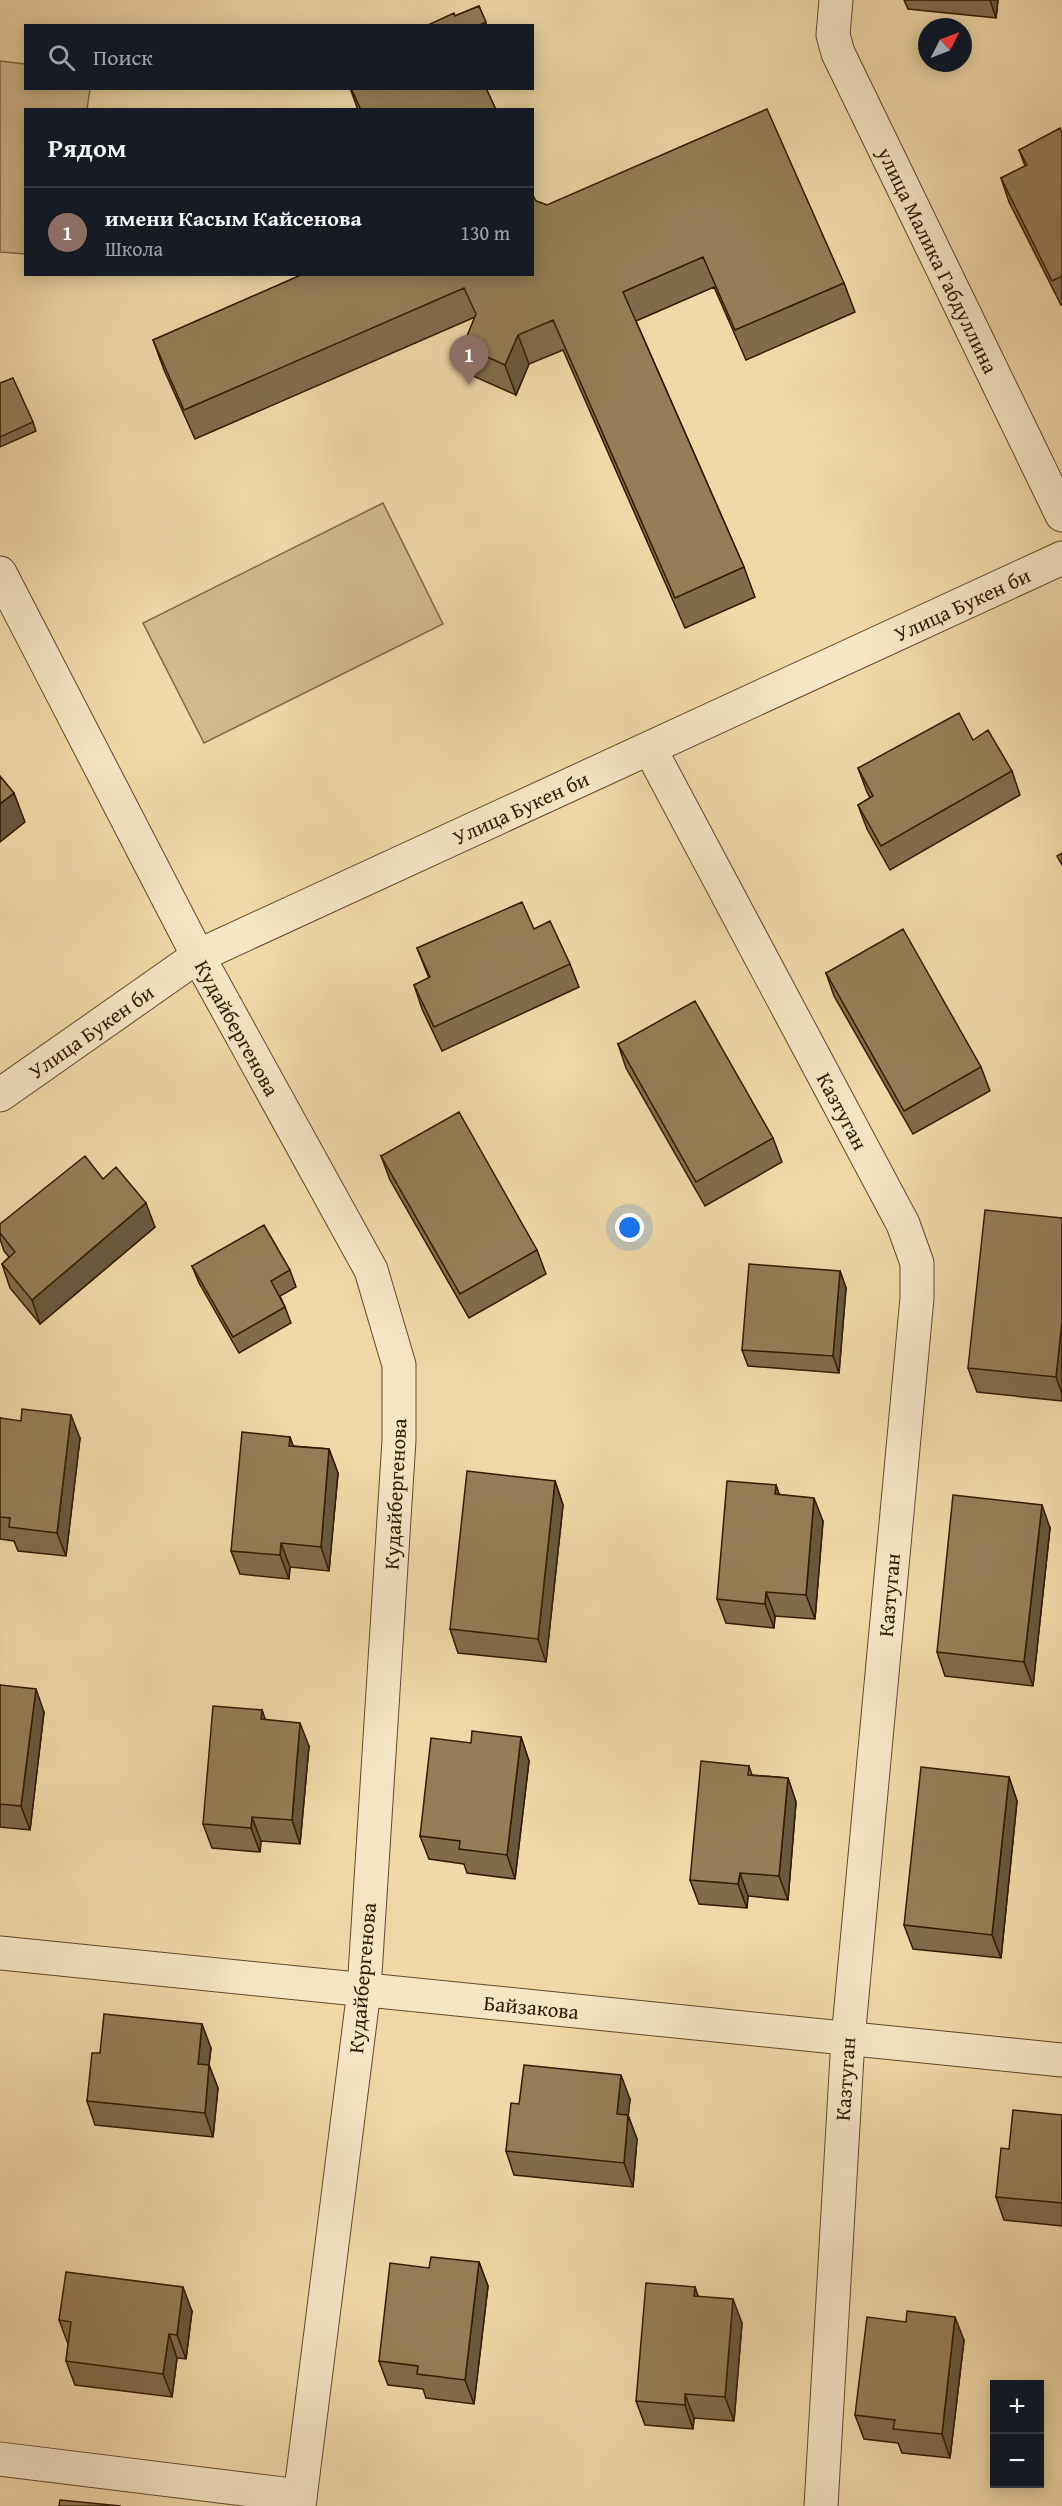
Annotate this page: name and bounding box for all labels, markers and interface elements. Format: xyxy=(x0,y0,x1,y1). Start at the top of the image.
north arrow xyxy=(918,18,972,72)
search box xyxy=(24,24,534,90)
icon: search xyxy=(45,41,78,74)
text: Поиск xyxy=(93,41,153,73)
text: Рядом xyxy=(48,128,126,167)
street label: улица Малика Габдуллина xyxy=(870,141,1007,379)
text: имени Касым Кайсенова xyxy=(105,202,362,234)
text: 1 xyxy=(62,218,73,247)
text: 130 m xyxy=(460,218,510,247)
text: Школа xyxy=(105,234,163,263)
pin: 1 xyxy=(450,336,488,385)
street label: Улица Букен би xyxy=(889,559,1035,649)
street label: Улица Букен би xyxy=(447,763,594,852)
street label: Кудайбергенова xyxy=(187,954,288,1101)
street label: Улица Букен би xyxy=(22,976,160,1086)
street label: Казтуган xyxy=(809,1067,876,1155)
your location xyxy=(615,1213,644,1242)
street label: Кудайбергенова xyxy=(376,1418,414,1570)
street label: Казтуган xyxy=(870,1552,908,1638)
street label: Кудайбергенова xyxy=(340,1901,384,2055)
street label: Байзакова xyxy=(482,1986,580,2027)
street label: Казтуган xyxy=(827,2036,863,2122)
map controls xyxy=(990,2380,1044,2488)
button: + xyxy=(990,2380,1044,2434)
button: − xyxy=(990,2434,1044,2488)

